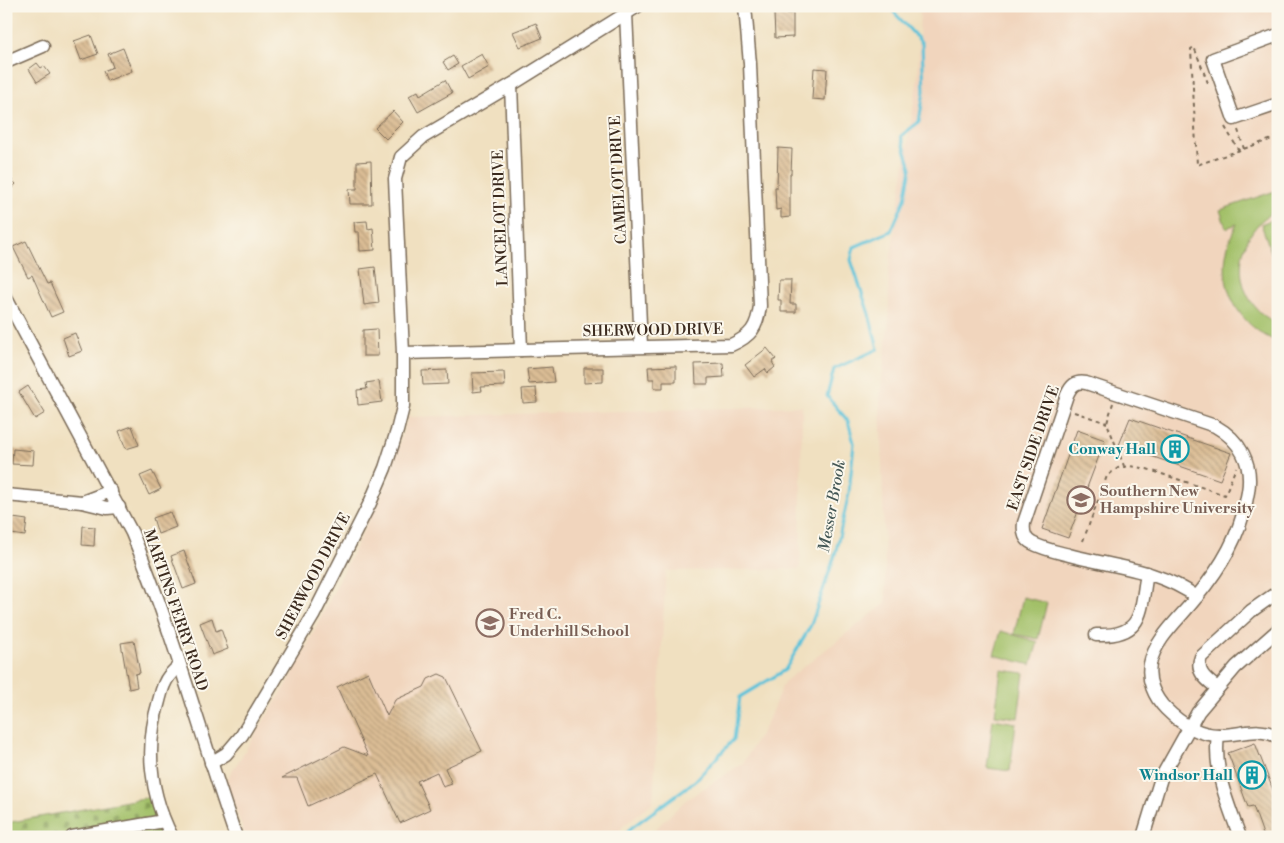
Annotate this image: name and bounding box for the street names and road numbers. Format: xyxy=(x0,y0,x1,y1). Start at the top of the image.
street label: CAMELOT DRIVE xyxy=(606,115,631,245)
street label: LANCELOT DRIVE xyxy=(489,150,512,286)
street label: SHERWOOD DRIVE xyxy=(582,320,724,341)
street label: EAST SIDE DRIVE xyxy=(1003,383,1064,513)
street label: SHERWOOD DRIVE xyxy=(272,510,355,643)
street label: MARTINS FERRY ROAD xyxy=(139,527,212,694)

